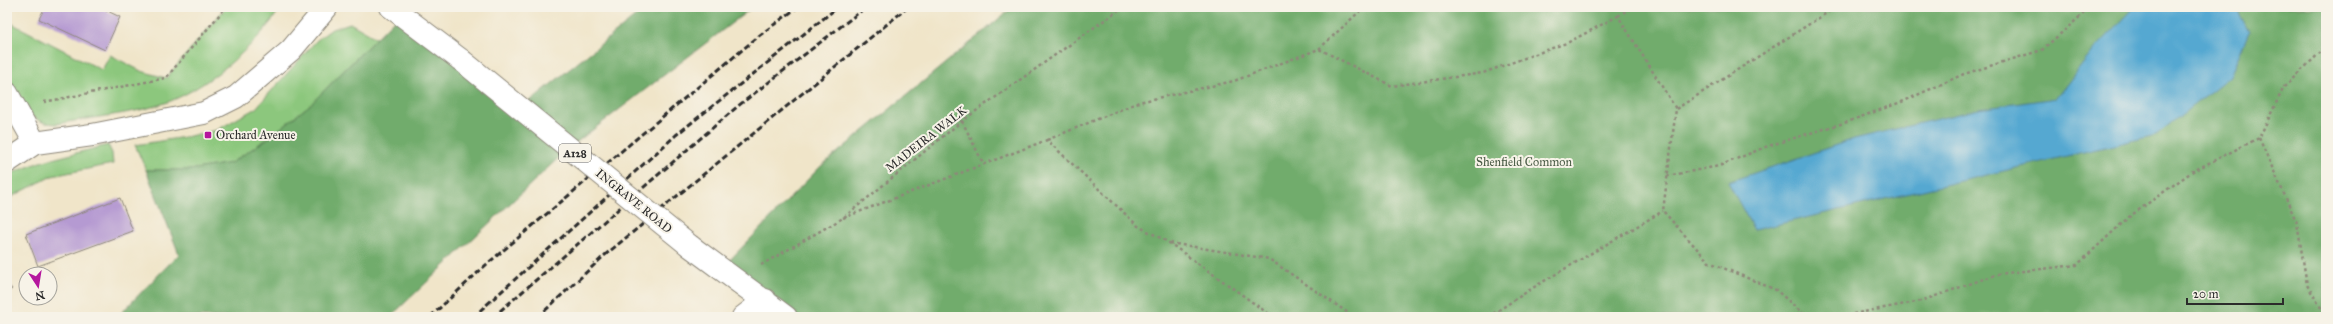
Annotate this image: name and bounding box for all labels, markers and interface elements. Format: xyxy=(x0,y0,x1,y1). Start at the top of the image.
street label: MADEIRA WALK xyxy=(883,103,970,175)
place label: Orchard Avenue xyxy=(216,128,295,142)
marker: Orchard Avenue xyxy=(203,130,213,140)
road number: A128 xyxy=(559,144,591,162)
park label: Shenfield Common xyxy=(1476,155,1572,169)
street label: INGRAVE ROAD xyxy=(593,166,675,236)
north arrow xyxy=(18,266,58,306)
scale bar xyxy=(2187,280,2283,306)
text: 20 m xyxy=(2193,287,2219,301)
text: N xyxy=(33,288,46,303)

